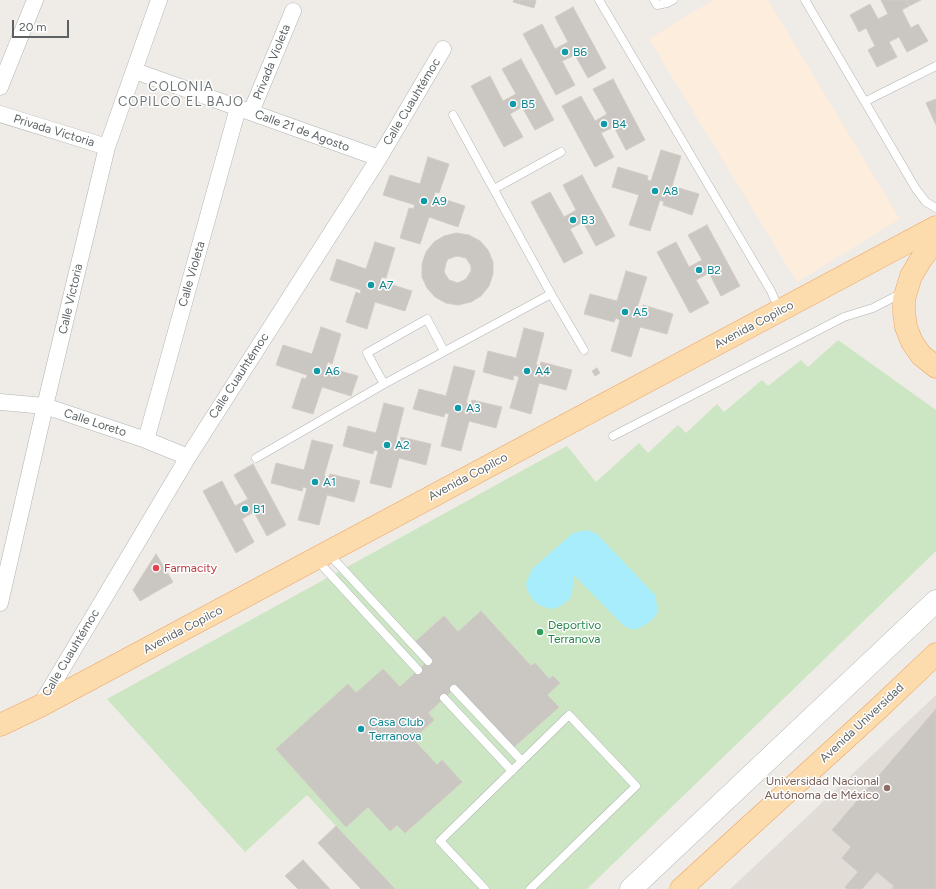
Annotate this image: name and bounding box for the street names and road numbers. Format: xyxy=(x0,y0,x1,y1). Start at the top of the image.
street label: Privada Violeta xyxy=(250,22,294,102)
street label: Calle Cuauhtémoc xyxy=(380,56,444,148)
street label: Calle 21 de Agosto xyxy=(253,107,351,155)
street label: Privada Victoria xyxy=(12,112,96,150)
street label: Calle Violeta xyxy=(176,240,208,308)
street label: Calle Victoria xyxy=(56,263,86,335)
street label: Avenida Copilco xyxy=(712,298,796,352)
street label: Calle Cuauhtémoc xyxy=(206,330,272,422)
street label: Calle Loreto xyxy=(62,406,128,440)
street label: Avenida Copilco xyxy=(426,450,510,504)
street label: Avenida Copilco xyxy=(141,603,225,657)
street label: Calle Cuauhtémoc xyxy=(39,607,103,699)
street label: Avenida Universidad xyxy=(817,680,907,766)

